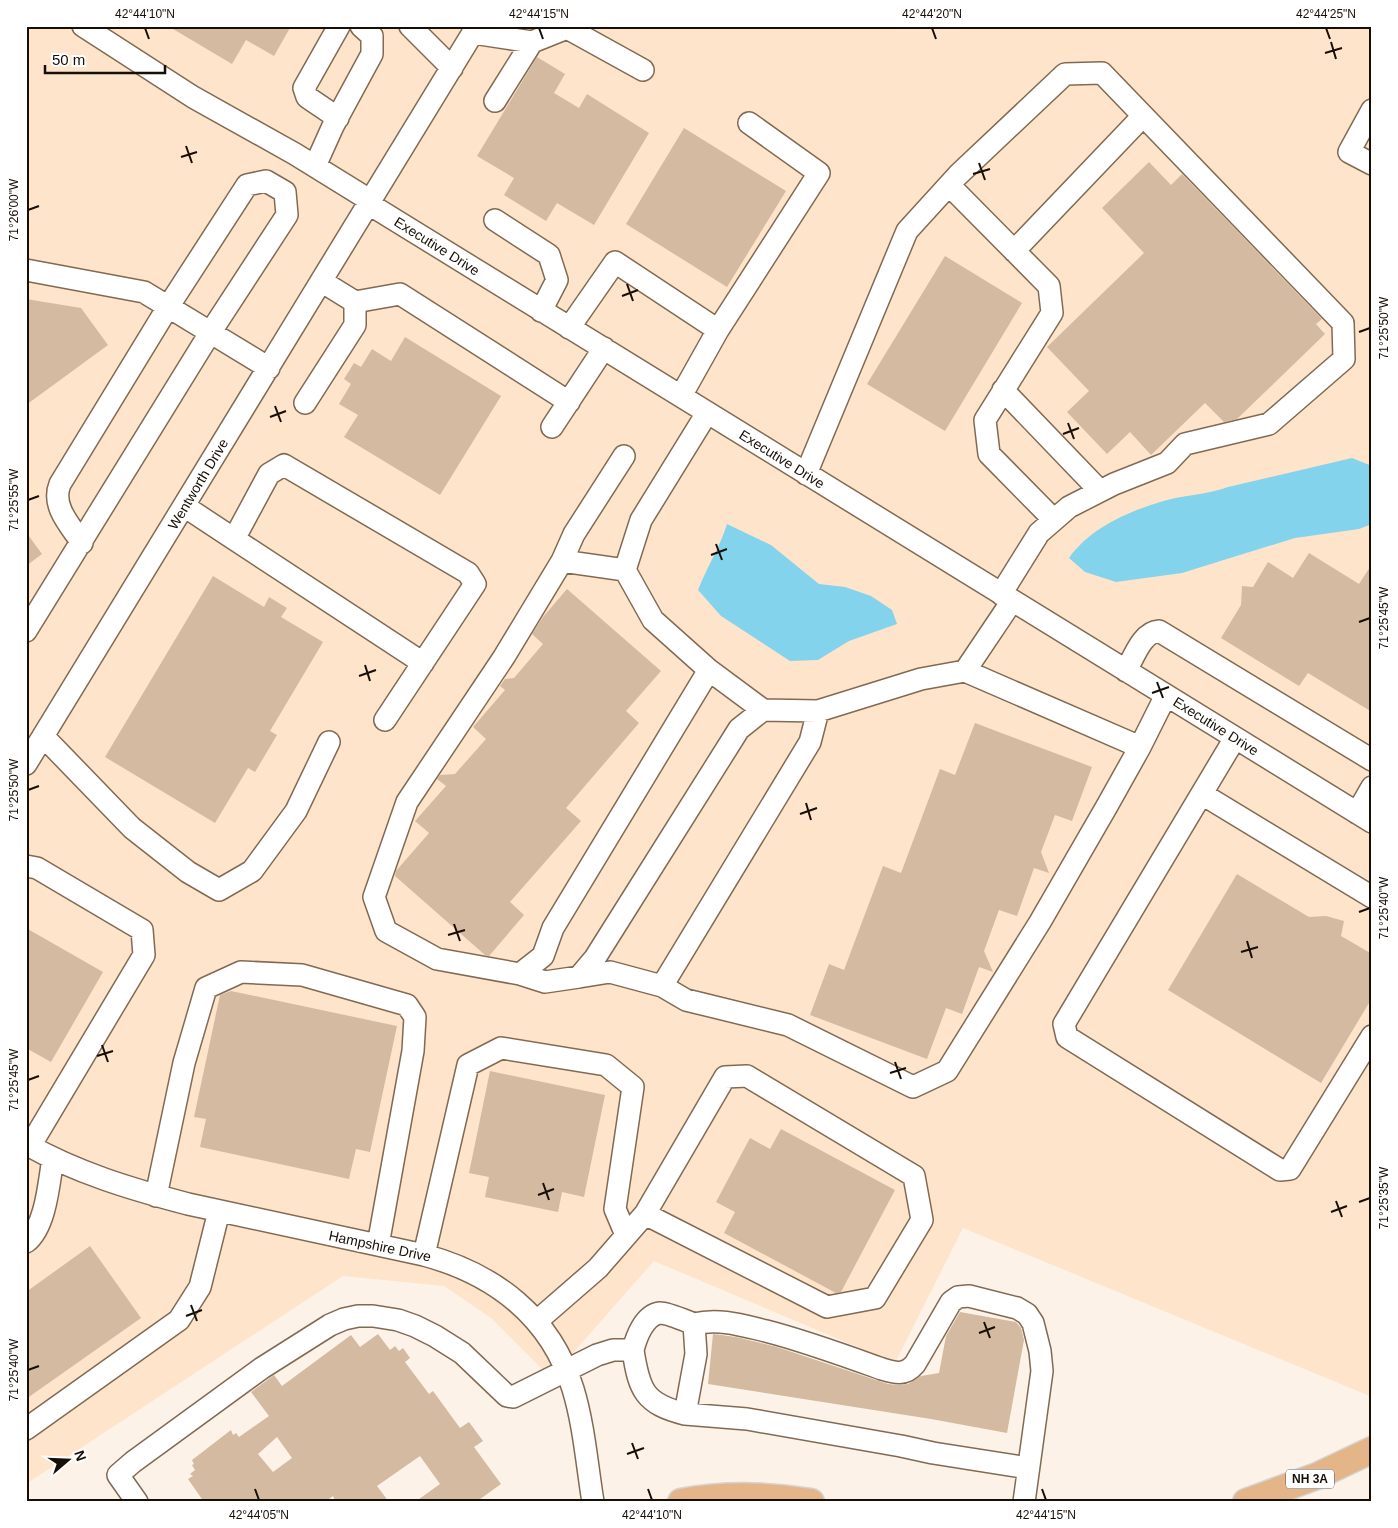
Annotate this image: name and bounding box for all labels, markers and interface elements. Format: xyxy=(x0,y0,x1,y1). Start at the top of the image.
text: 42°44'10"N xyxy=(115,7,175,21)
text: 42°44'15"N xyxy=(509,7,569,21)
text: 42°44'20"N xyxy=(902,7,962,21)
text: 42°44'25"N xyxy=(1296,7,1356,21)
scale bar xyxy=(45,42,165,74)
text: 50 m xyxy=(52,51,85,68)
text: 71°26'00"W xyxy=(7,178,21,241)
street label: Executive Drive xyxy=(392,213,483,279)
text: 71°25'50"W xyxy=(1377,296,1391,359)
street label: Executive Drive xyxy=(737,426,828,492)
street label: Wentworth Drive xyxy=(165,435,232,532)
text: 71°25'55"W xyxy=(7,468,21,531)
text: 71°25'45"W xyxy=(1377,586,1391,649)
street label: Executive Drive xyxy=(1171,693,1262,759)
text: 71°25'50"W xyxy=(7,758,21,821)
text: 71°25'40"W xyxy=(1377,876,1391,939)
text: 71°25'45"W xyxy=(7,1048,21,1111)
text: 71°25'35"W xyxy=(1377,1166,1391,1229)
street label: Hampshire Drive xyxy=(327,1227,433,1265)
text: 71°25'40"W xyxy=(7,1338,21,1401)
north arrow xyxy=(42,1436,92,1486)
text: N xyxy=(71,1448,90,1463)
road number: NH 3A xyxy=(1286,1470,1334,1488)
text: 42°44'05"N xyxy=(229,1508,289,1522)
text: 42°44'10"N xyxy=(622,1508,682,1522)
text: 42°44'15"N xyxy=(1016,1508,1076,1522)

